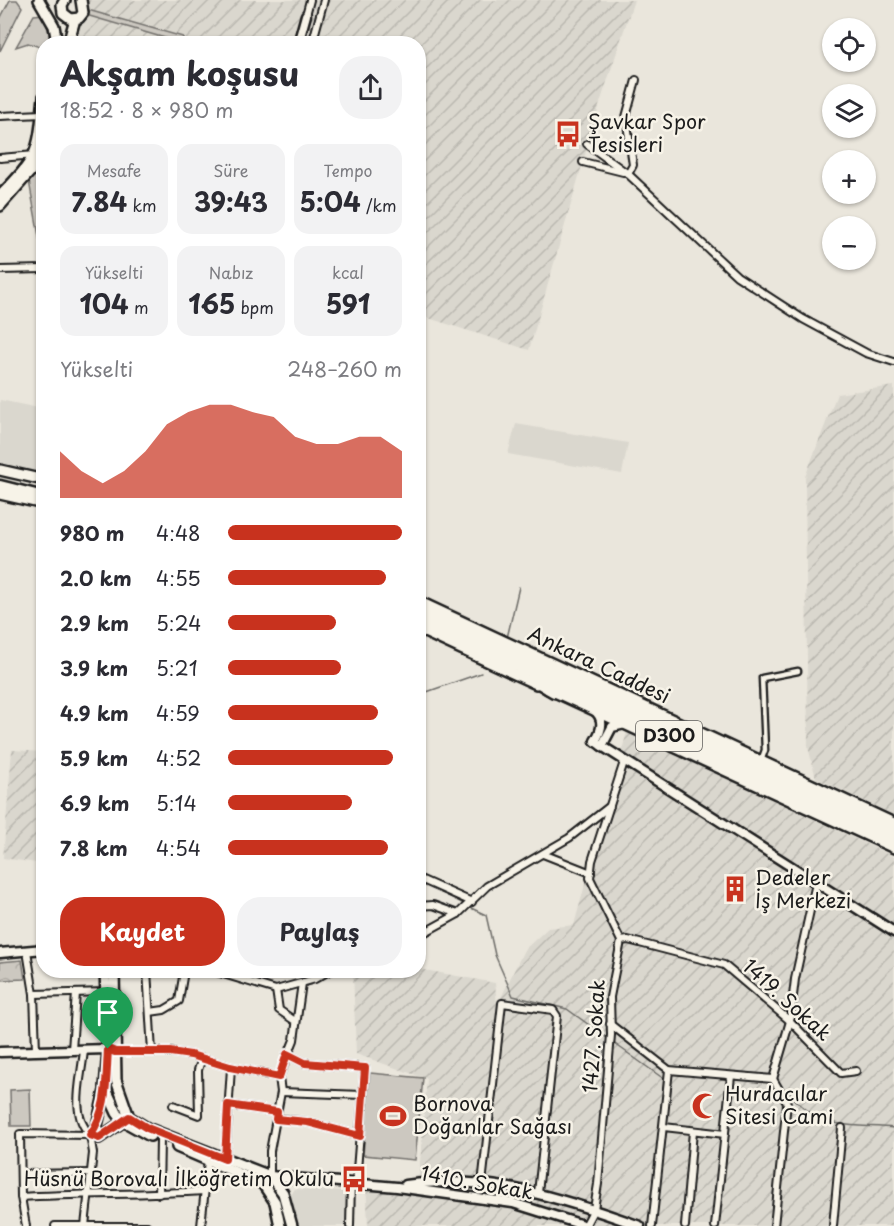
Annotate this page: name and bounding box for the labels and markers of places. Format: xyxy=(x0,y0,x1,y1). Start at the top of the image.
place label: Şavkar Spor Tesisleri xyxy=(588,106,706,159)
bus stop icon: Şavkar Spor Tesisleri xyxy=(553,119,583,149)
place label: Dedeler İş Merkezi xyxy=(755,862,851,915)
building icon: Dedeler İş Merkezi xyxy=(720,874,750,904)
pin xyxy=(82,987,133,1049)
place label: Hurdacılar Sitesi Cami xyxy=(725,1078,833,1131)
place label: Bornova Doğanlar Sağası xyxy=(413,1088,572,1141)
mosque icon: Hurdacılar Sitesi Cami xyxy=(690,1091,720,1121)
sports icon: Bornova Doğanlar Sağası xyxy=(378,1101,408,1131)
place label: Hüsnü Borovalı İlköğretim Okulu xyxy=(24,1163,334,1193)
bus stop icon: Hüsnü Borovalı İlköğretim Okulu xyxy=(339,1164,369,1194)

